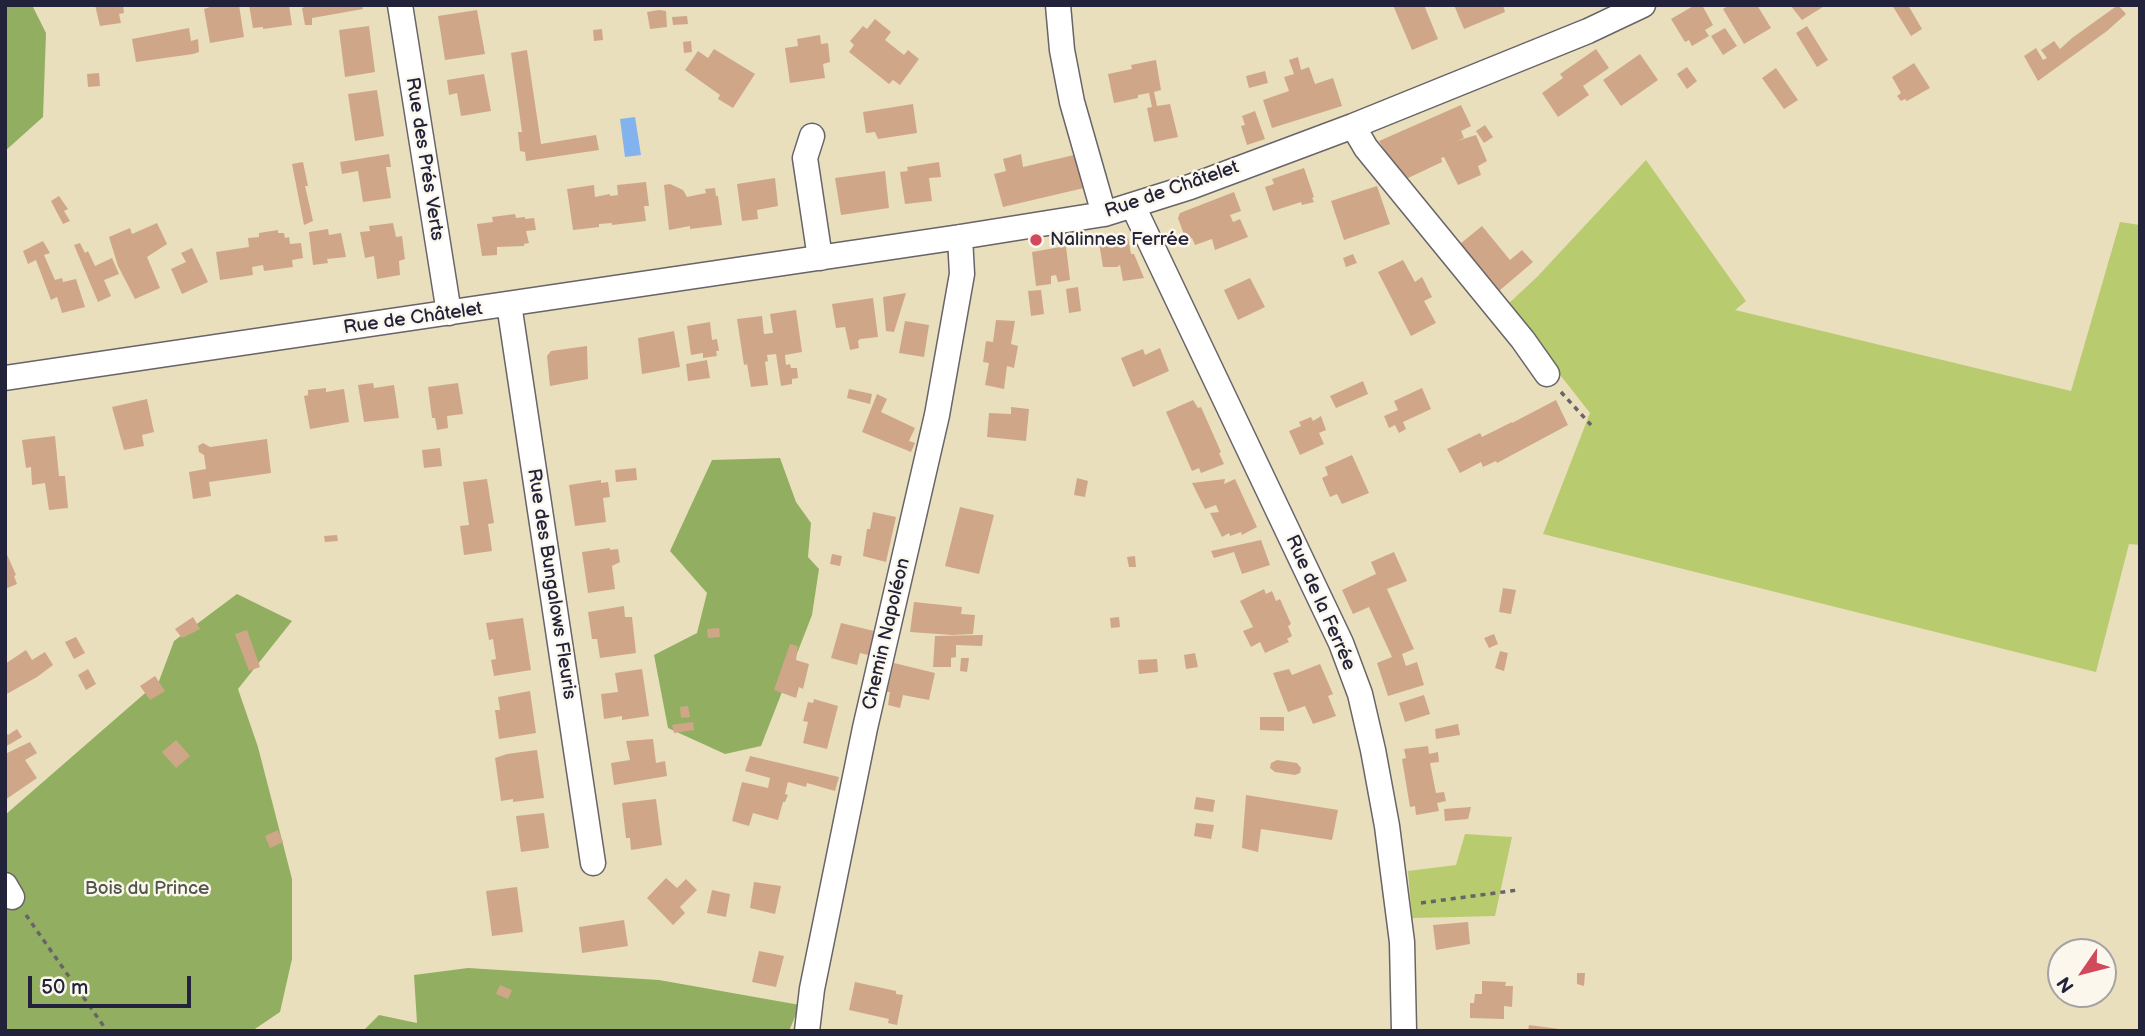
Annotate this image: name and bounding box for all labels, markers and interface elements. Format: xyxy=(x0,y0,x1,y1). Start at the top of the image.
street label: Rue des Prés Verts xyxy=(400,76,448,242)
street label: Rue de Châtelet xyxy=(1102,156,1242,224)
place label: Nalinnes Ferrée xyxy=(1050,229,1189,251)
marker: Nalinnes Ferrée xyxy=(1028,232,1044,248)
street label: Rue de Châtelet xyxy=(342,298,484,340)
street label: Rue des Bungalows Fleuris xyxy=(521,467,581,701)
street label: Rue de la Ferrée xyxy=(1280,532,1360,674)
street label: Chemin Napoléon xyxy=(858,556,916,712)
park label: Bois du Prince xyxy=(85,878,209,900)
north arrow xyxy=(2047,938,2117,1008)
scale bar xyxy=(32,962,194,1006)
text: N xyxy=(2053,972,2080,997)
text: 50 m xyxy=(41,975,88,1000)

